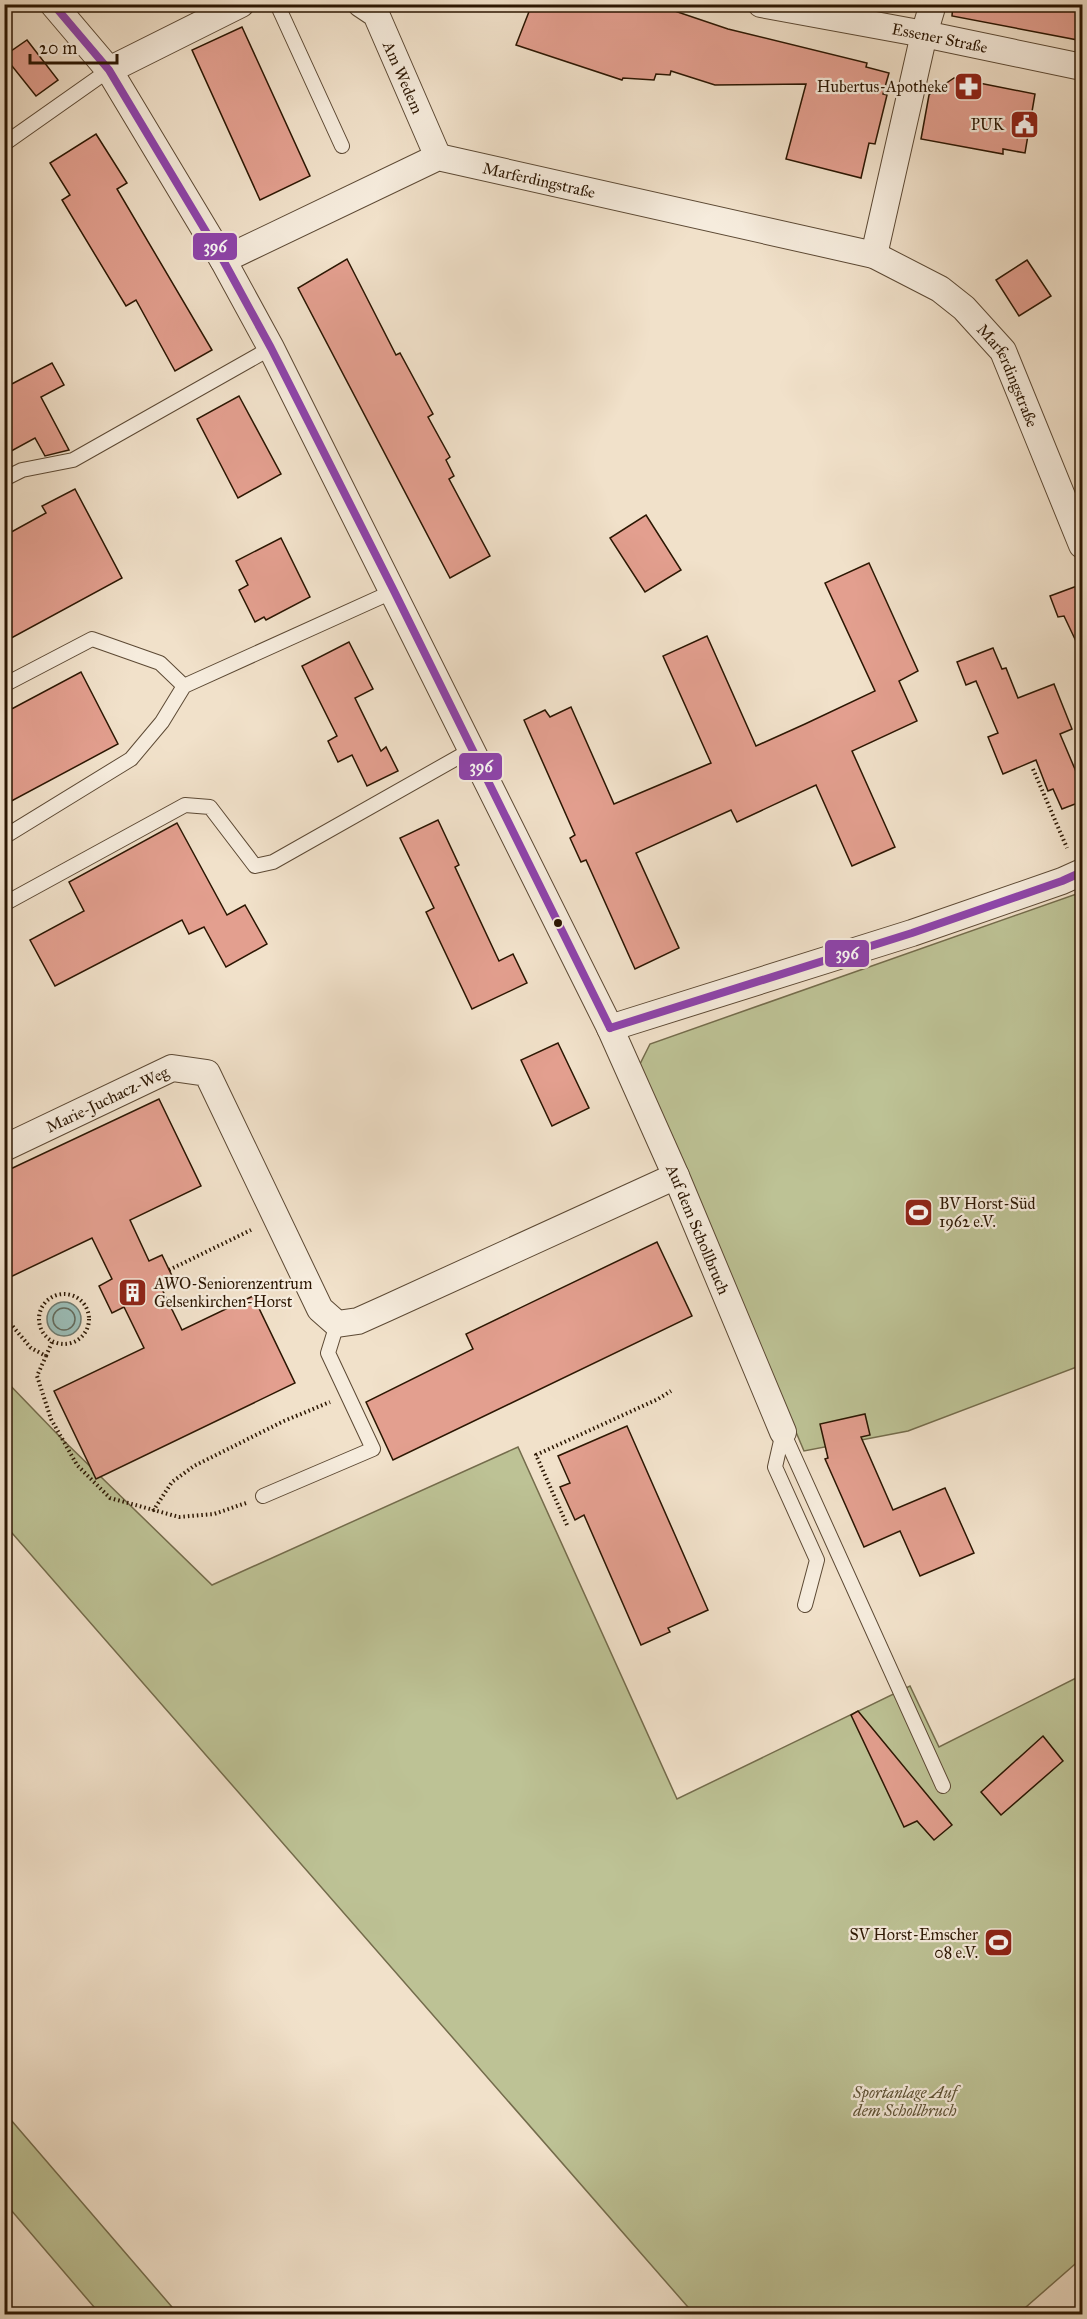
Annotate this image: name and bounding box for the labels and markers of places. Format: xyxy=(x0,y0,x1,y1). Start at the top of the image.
pharmacy icon: Hubertus-Apotheke xyxy=(953,70,985,102)
place label: Hubertus-Apotheke xyxy=(817,77,948,96)
public building icon: PUK xyxy=(1009,108,1041,140)
place label: PUK xyxy=(971,115,1005,134)
unlabelled marker xyxy=(552,917,564,929)
place label: BV Horst-Süd 1962 e.V. xyxy=(939,1194,1035,1231)
sports icon: BV Horst-Süd 1962 e.V. xyxy=(902,1196,934,1228)
place label: AWO-Seniorenzentrum Gelsenkirchen-Horst xyxy=(153,1274,313,1311)
building icon: AWO-Seniorenzentrum Gelsenkirchen-Horst xyxy=(117,1276,149,1308)
place label: SV Horst-Emscher 08 e.V. xyxy=(849,1925,978,1962)
sports icon: SV Horst-Emscher 08 e.V. xyxy=(983,1927,1015,1959)

